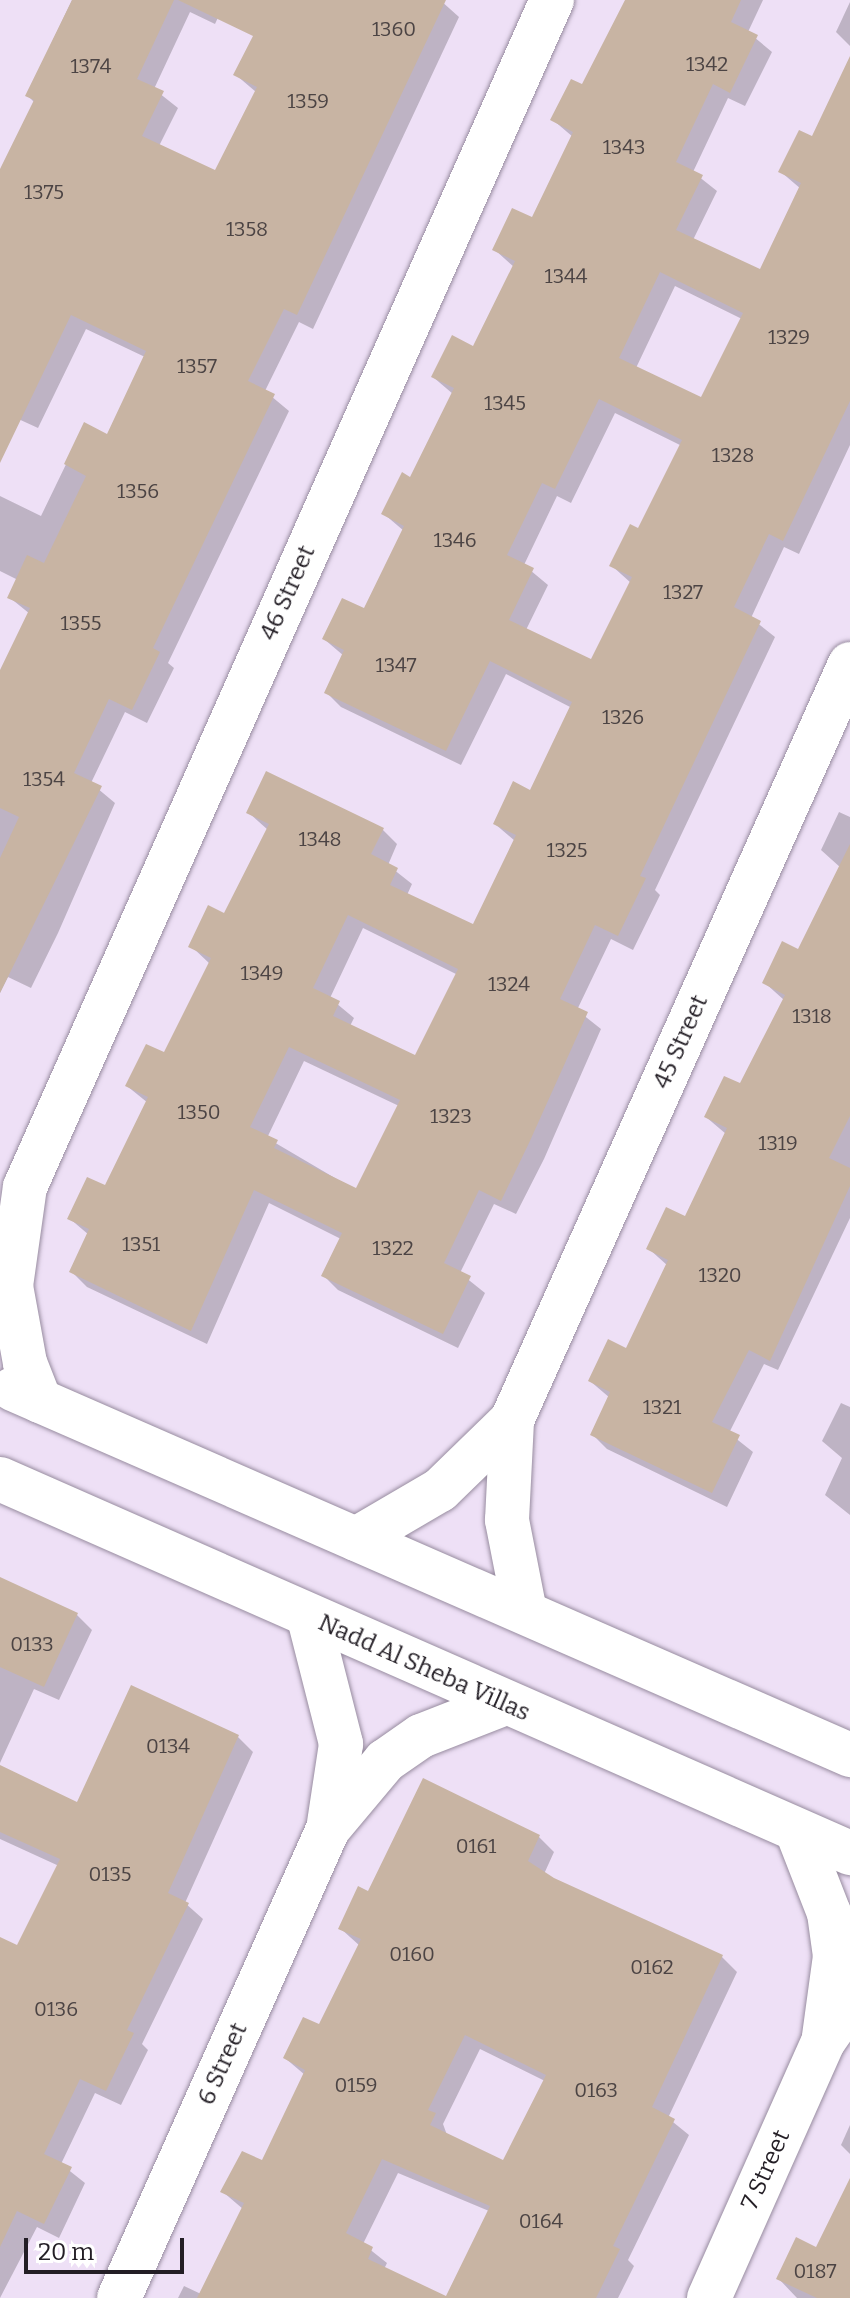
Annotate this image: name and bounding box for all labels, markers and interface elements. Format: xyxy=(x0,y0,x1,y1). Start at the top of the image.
house number: 1360 xyxy=(372,17,416,41)
house number: 1342 xyxy=(686,52,728,76)
house number: 1374 xyxy=(70,54,112,78)
house number: 1359 xyxy=(287,89,329,113)
house number: 1343 xyxy=(603,135,645,159)
house number: 1375 xyxy=(24,180,64,204)
house number: 1358 xyxy=(226,217,268,241)
house number: 1344 xyxy=(545,264,587,288)
house number: 1329 xyxy=(768,325,810,349)
house number: 1357 xyxy=(177,354,217,378)
house number: 1345 xyxy=(484,391,526,415)
house number: 1328 xyxy=(712,443,754,467)
house number: 1356 xyxy=(117,479,159,503)
house number: 1346 xyxy=(434,528,476,552)
street label: 46 Street xyxy=(254,541,322,645)
house number: 1327 xyxy=(663,580,703,604)
house number: 1355 xyxy=(61,611,101,635)
house number: 1347 xyxy=(376,653,416,677)
house number: 1326 xyxy=(602,705,644,729)
house number: 1354 xyxy=(23,767,65,791)
house number: 1348 xyxy=(298,827,342,851)
house number: 1325 xyxy=(546,838,588,862)
house number: 1349 xyxy=(241,961,283,985)
house number: 1324 xyxy=(488,972,530,996)
street label: 45 Street xyxy=(648,991,714,1093)
house number: 1318 xyxy=(792,1004,832,1028)
house number: 1350 xyxy=(177,1100,221,1124)
house number: 1323 xyxy=(430,1104,472,1128)
house number: 1319 xyxy=(758,1131,798,1155)
house number: 1351 xyxy=(122,1232,160,1256)
house number: 1322 xyxy=(372,1236,414,1260)
house number: 1320 xyxy=(698,1263,742,1287)
house number: 1321 xyxy=(643,1395,681,1419)
street label: Nadd Al Sheba Villas xyxy=(314,1608,534,1728)
house number: 0133 xyxy=(10,1632,54,1656)
house number: 0134 xyxy=(146,1734,190,1758)
house number: 0161 xyxy=(456,1834,496,1858)
house number: 0135 xyxy=(89,1862,131,1886)
house number: 0160 xyxy=(389,1942,435,1966)
house number: 0162 xyxy=(630,1955,674,1979)
house number: 0136 xyxy=(34,1997,78,2021)
street label: 6 Street xyxy=(192,2019,254,2109)
house number: 0159 xyxy=(334,2073,378,2097)
house number: 0163 xyxy=(574,2078,618,2102)
street label: 7 Street xyxy=(736,2125,796,2215)
house number: 0164 xyxy=(519,2209,563,2233)
scale bar xyxy=(28,2222,188,2272)
text: 20 m xyxy=(38,2238,94,2266)
house number: 0187 xyxy=(794,2259,836,2283)

